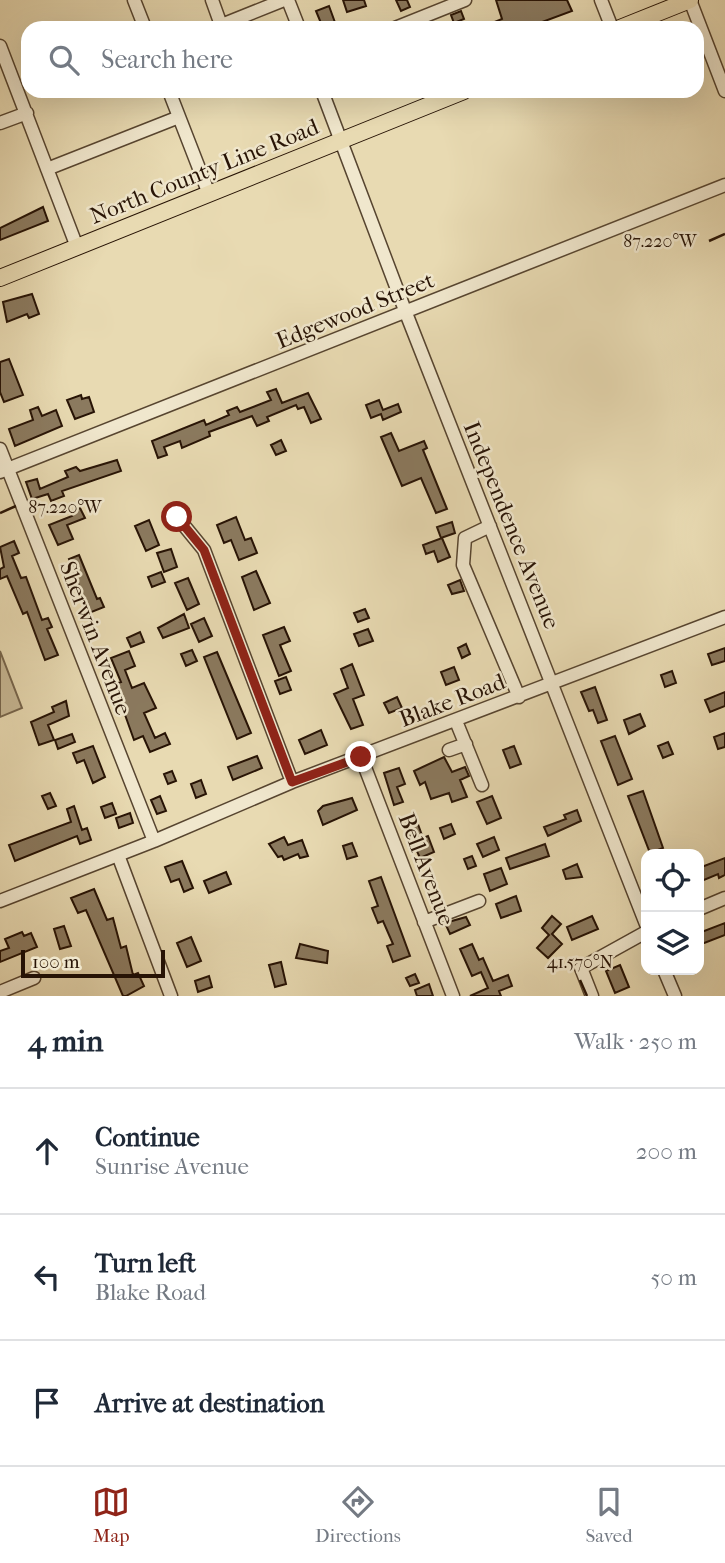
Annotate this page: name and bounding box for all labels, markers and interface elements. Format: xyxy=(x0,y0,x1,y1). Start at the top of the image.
search box xyxy=(21,21,704,98)
icon: search xyxy=(45,41,83,79)
text: Search here xyxy=(101,44,233,75)
street label: North County Line Road xyxy=(86,113,323,230)
text: 87.220°W xyxy=(623,231,698,252)
street label: Edgewood Street xyxy=(272,266,438,354)
street label: Independence Avenue xyxy=(458,418,565,633)
text: 87.220°W xyxy=(28,497,103,518)
route start xyxy=(161,501,192,532)
street label: Sherwin Avenue xyxy=(54,558,137,719)
street label: Blake Road xyxy=(396,668,509,733)
route end xyxy=(345,741,376,772)
street label: Bell Avenue xyxy=(393,809,460,929)
map controls xyxy=(641,849,704,975)
button: locate xyxy=(641,849,704,912)
button: layers xyxy=(641,912,704,975)
scale bar xyxy=(21,947,164,979)
text: 100 m xyxy=(32,951,80,973)
text: 41.570°N xyxy=(547,952,614,973)
text: 4 min xyxy=(28,1024,103,1059)
text: Walk · 250 m xyxy=(574,1028,697,1055)
text: Continue xyxy=(95,1122,200,1153)
icon: ahead xyxy=(28,1132,66,1170)
text: 200 m xyxy=(636,1138,697,1165)
text: Sunrise Avenue xyxy=(95,1153,249,1180)
text: Turn left xyxy=(95,1248,196,1279)
icon: left xyxy=(28,1258,66,1296)
text: 50 m xyxy=(650,1264,697,1291)
text: Blake Road xyxy=(95,1279,206,1306)
icon: arrive xyxy=(28,1384,66,1422)
text: Arrive at destination xyxy=(95,1388,325,1419)
tab: Map xyxy=(92,1483,130,1547)
tab: Directions xyxy=(315,1483,401,1547)
tab: Saved xyxy=(585,1483,633,1547)

